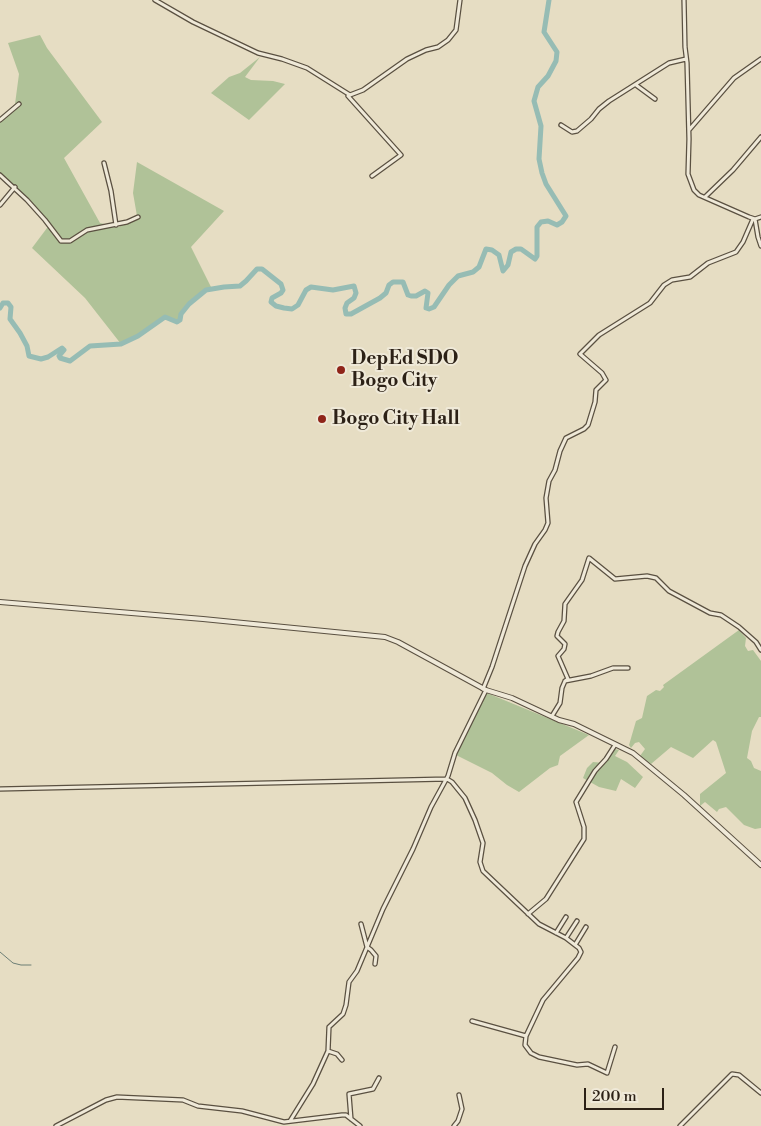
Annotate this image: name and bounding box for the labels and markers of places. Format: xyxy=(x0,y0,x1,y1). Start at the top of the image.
place label: DepEd SDO Bogo City xyxy=(351,348,458,392)
marker: DepEd SDO Bogo City xyxy=(335,364,347,376)
place label: Bogo City Hall xyxy=(332,408,460,430)
marker: Bogo City Hall xyxy=(316,413,328,425)

